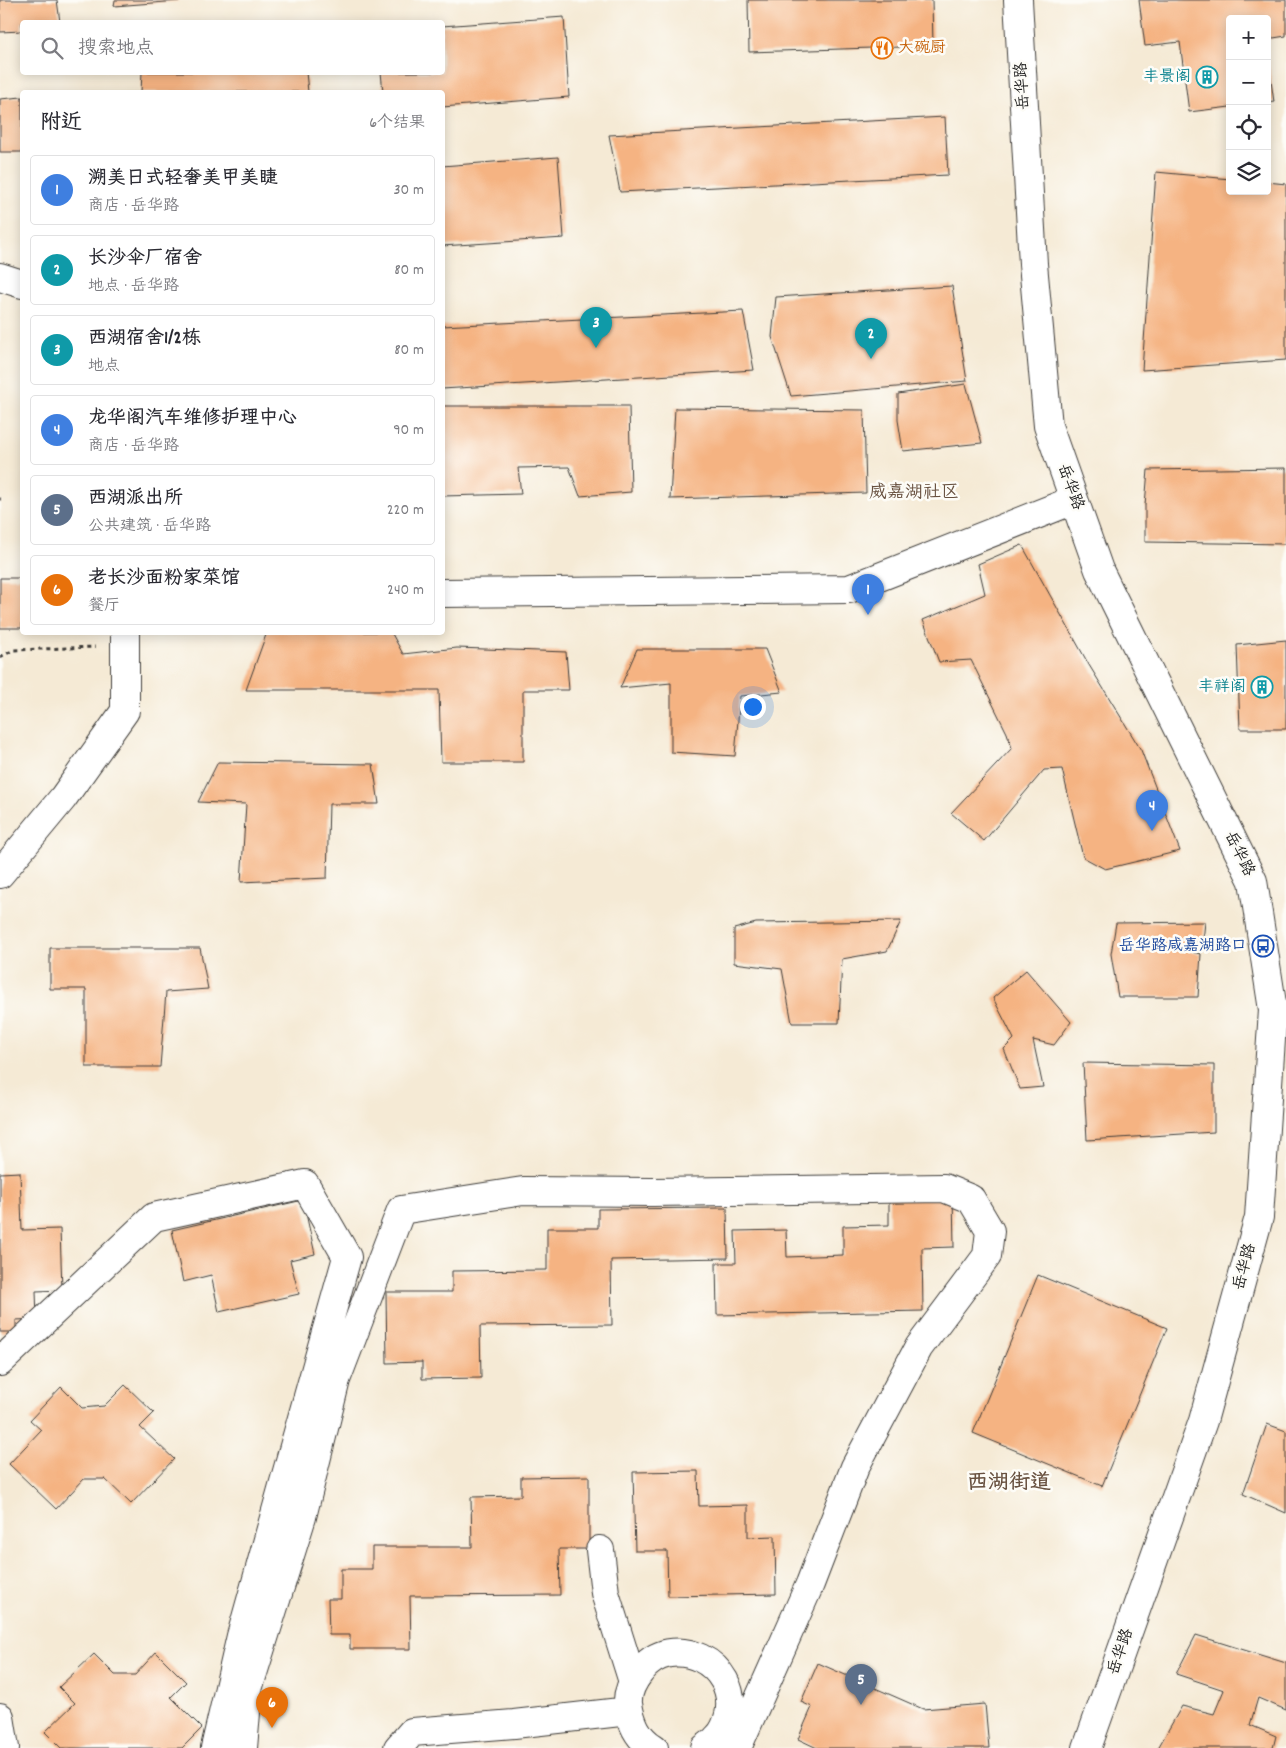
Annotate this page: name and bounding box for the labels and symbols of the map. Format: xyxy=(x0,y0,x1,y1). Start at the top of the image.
restaurant icon: 大碗厨 xyxy=(870,36,894,60)
place label: 大碗厨 xyxy=(898,37,946,60)
street label: 岳华路 xyxy=(1010,61,1036,111)
building icon: 丰景阁 xyxy=(1195,65,1219,89)
place label: 丰景阁 xyxy=(1143,66,1191,89)
pin: 3 xyxy=(580,307,612,348)
pin: 2 xyxy=(855,318,887,359)
street label: 岳华路 xyxy=(1051,461,1089,513)
district label: 威嘉湖社区 xyxy=(869,481,959,506)
pin: 1 xyxy=(852,574,884,615)
building icon: 丰祥阁 xyxy=(1250,675,1274,699)
place label: 丰祥阁 xyxy=(1198,676,1246,699)
your location xyxy=(740,694,766,720)
pin: 4 xyxy=(1136,790,1168,831)
street label: 岳华路 xyxy=(1218,827,1260,881)
bus stop icon: 岳华路咸嘉湖路口 xyxy=(1251,934,1275,958)
place label: 岳华路咸嘉湖路口 xyxy=(1119,935,1247,958)
street label: 岳华路 xyxy=(1228,1241,1262,1293)
district label: 西湖街道 xyxy=(967,1469,1051,1499)
street label: 岳华路 xyxy=(1102,1626,1140,1678)
pin: 5 xyxy=(845,1664,877,1705)
pin: 6 xyxy=(256,1687,288,1728)

